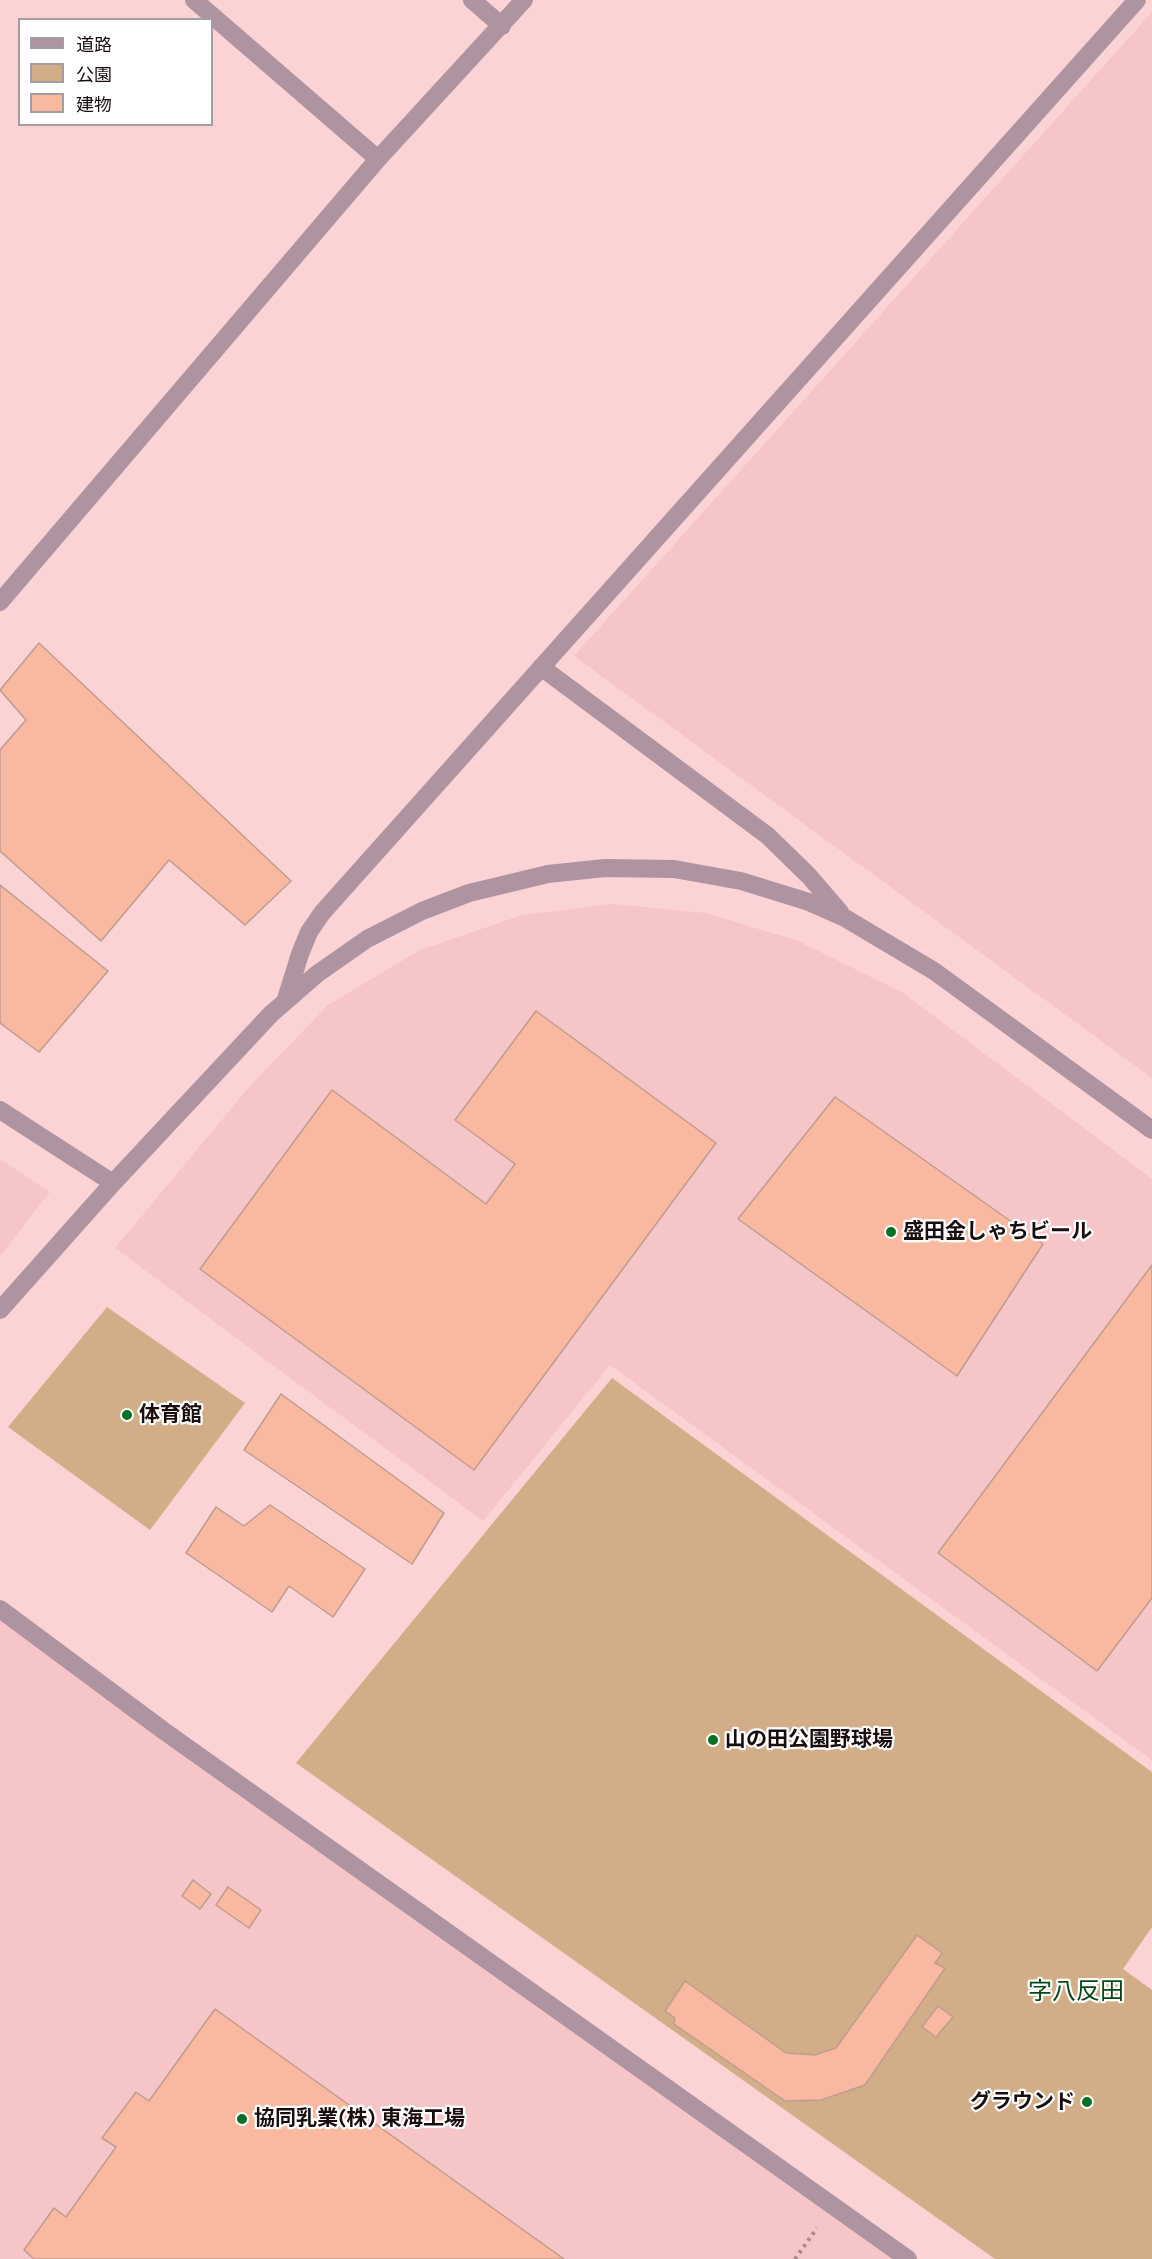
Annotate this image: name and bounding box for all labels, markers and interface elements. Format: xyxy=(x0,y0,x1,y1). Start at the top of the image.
legend xyxy=(18,18,213,126)
text: 道路 xyxy=(76,34,112,56)
text: 公園 xyxy=(76,64,112,86)
text: 建物 xyxy=(76,94,112,116)
place label: 盛田金しゃちビール xyxy=(903,1219,1092,1245)
marker: 盛田金しゃちビール xyxy=(884,1225,898,1239)
place label: 体育館 xyxy=(139,1402,202,1428)
marker: 体育館 xyxy=(120,1408,134,1422)
place label: 山の田公園野球場 xyxy=(725,1727,893,1753)
marker: 山の田公園野球場 xyxy=(706,1733,720,1747)
district label: 字八反田 xyxy=(1028,1978,1124,2006)
place label: グラウンド xyxy=(970,2089,1075,2115)
marker: グラウンド xyxy=(1080,2095,1094,2109)
place label: 協同乳業(株) 東海工場 xyxy=(254,2106,465,2132)
marker: 協同乳業(株) 東海工場 xyxy=(235,2112,249,2126)

